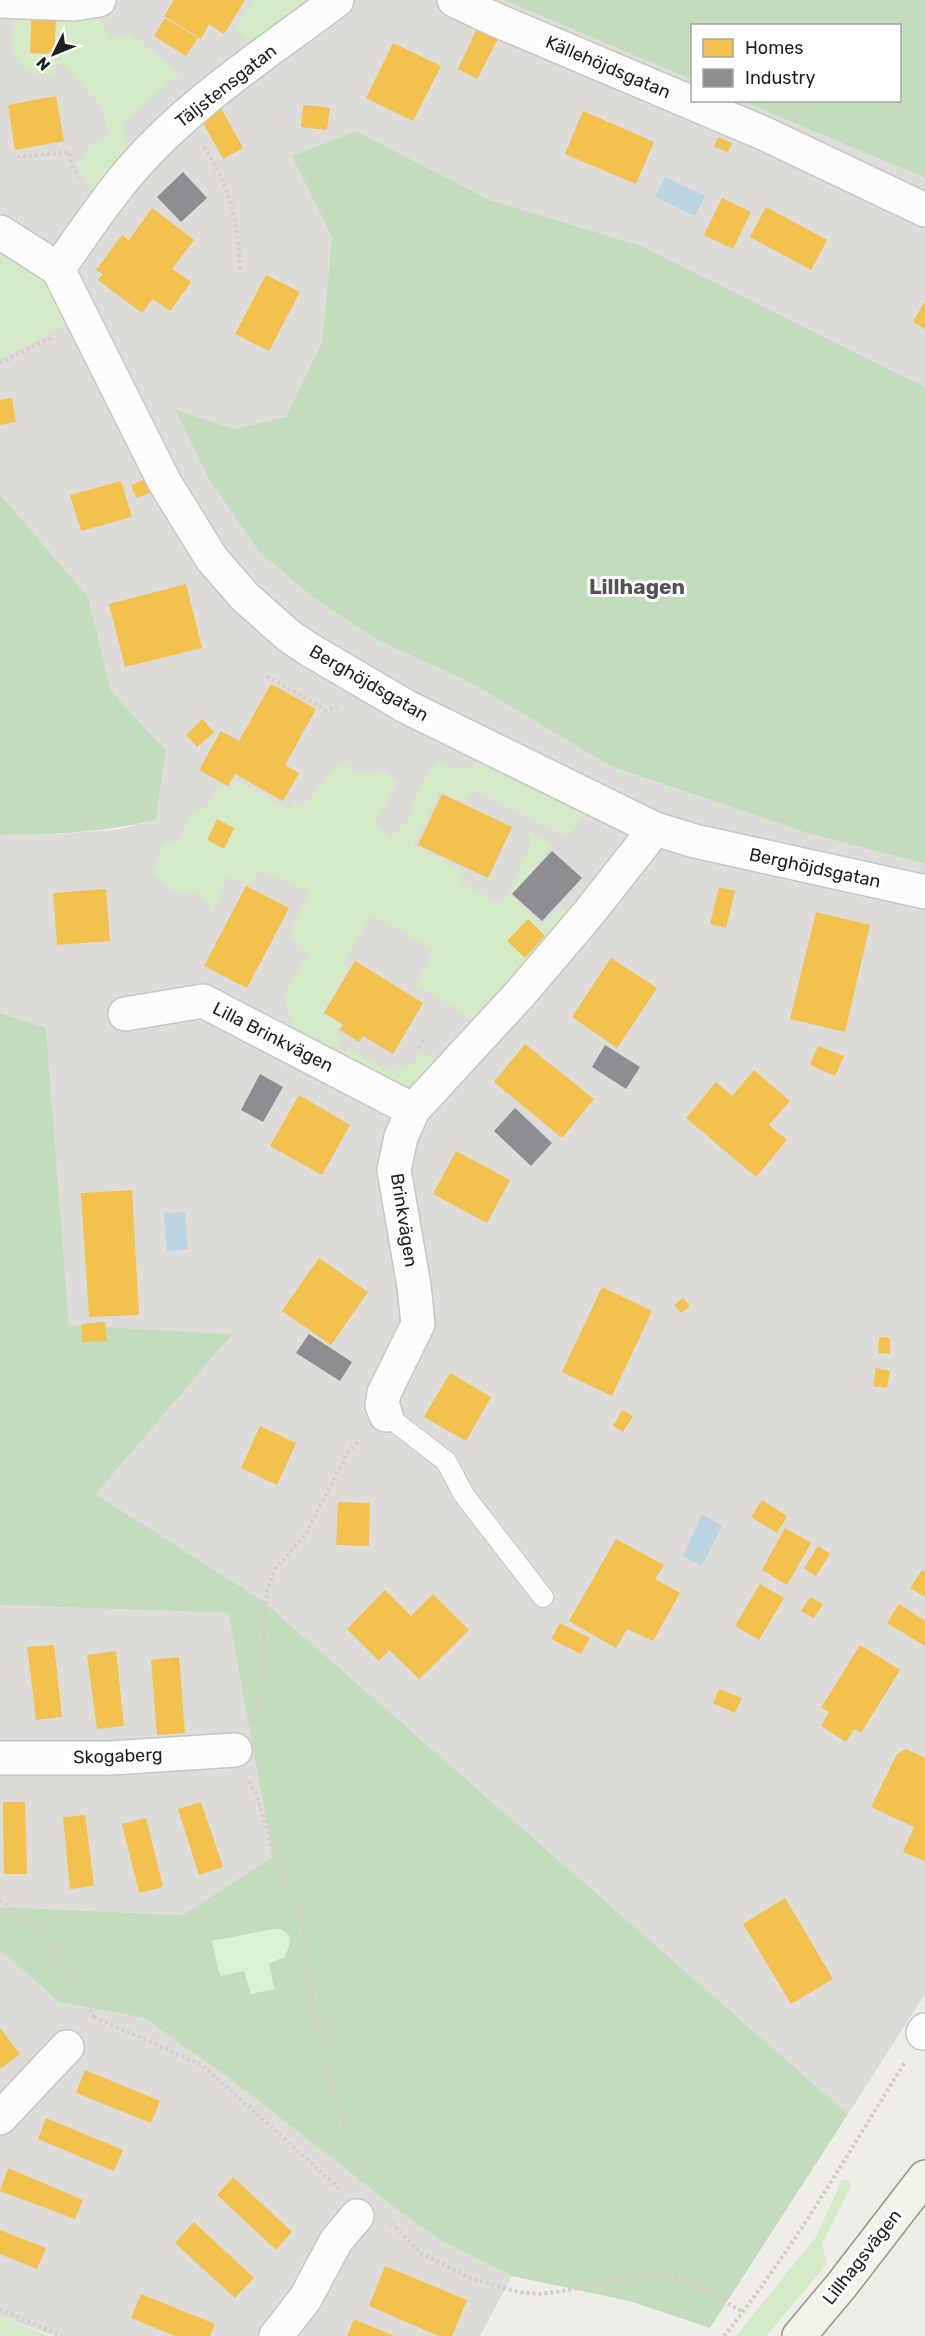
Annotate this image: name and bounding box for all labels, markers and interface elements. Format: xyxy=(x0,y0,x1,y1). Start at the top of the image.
north arrow xyxy=(24,24,84,84)
legend xyxy=(691,24,901,102)
street label: Källehöjdsgatan xyxy=(542,31,674,103)
text: Homes xyxy=(745,37,803,59)
street label: Täljstensgatan xyxy=(171,40,281,132)
text: N xyxy=(33,53,54,75)
text: Industry xyxy=(745,67,815,89)
district label: Lillhagen xyxy=(589,574,685,599)
street label: Berghöjdsgatan xyxy=(306,640,432,726)
street label: Berghöjdsgatan xyxy=(747,843,883,893)
street label: Lilla Brinkvägen xyxy=(209,997,337,1077)
street label: Brinkvägen xyxy=(386,1172,422,1268)
street label: Skogaberg xyxy=(73,1743,163,1769)
street label: Lillhagsvägen xyxy=(818,2205,906,2309)

